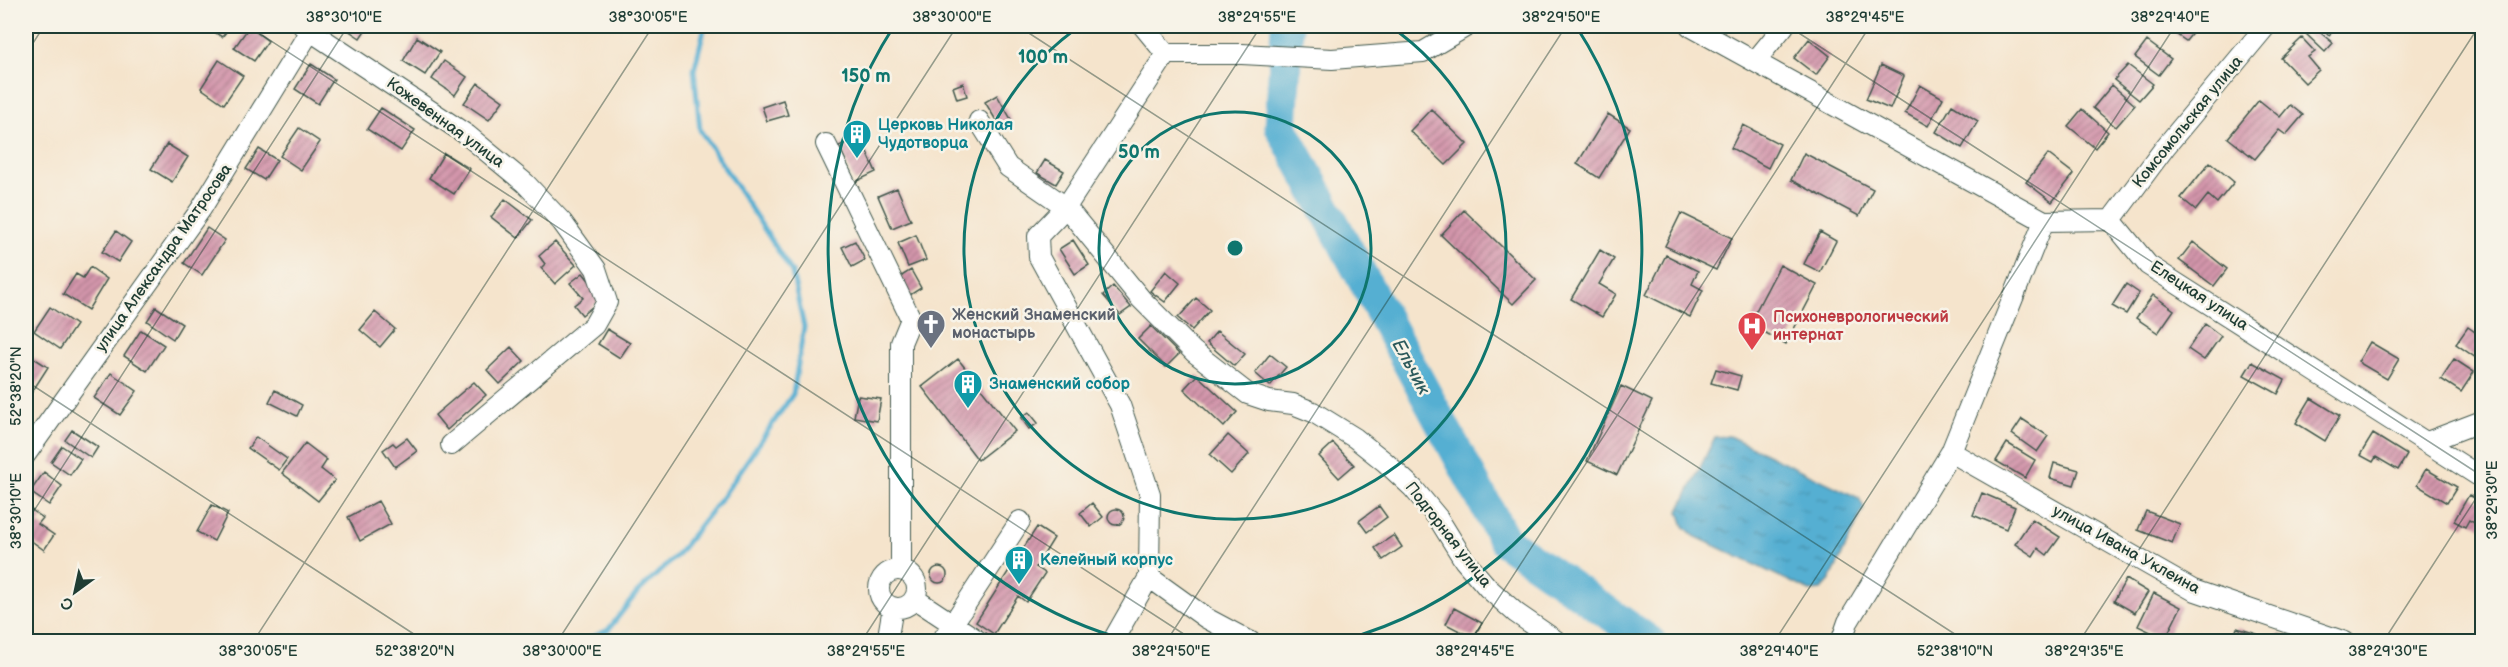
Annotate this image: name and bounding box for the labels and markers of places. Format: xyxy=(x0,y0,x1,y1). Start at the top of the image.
place label: Церковь Николая Чудотворца xyxy=(878,116,1013,153)
building icon: Церковь Николая Чудотворца xyxy=(841,118,873,160)
centre of rings xyxy=(1225,238,1245,258)
place label: Женский Знаменский монастырь xyxy=(952,306,1116,343)
church icon: Женский Знаменский монастырь xyxy=(915,308,947,350)
place label: Психоневрологический интернат xyxy=(1773,308,1949,345)
hospital icon: Психоневрологический интернат xyxy=(1736,310,1768,352)
building icon: Знаменский собор xyxy=(952,368,984,410)
place label: Знаменский собор xyxy=(989,375,1130,394)
building icon: Келейный корпус xyxy=(1003,544,1035,586)
place label: Келейный корпус xyxy=(1040,551,1173,570)

